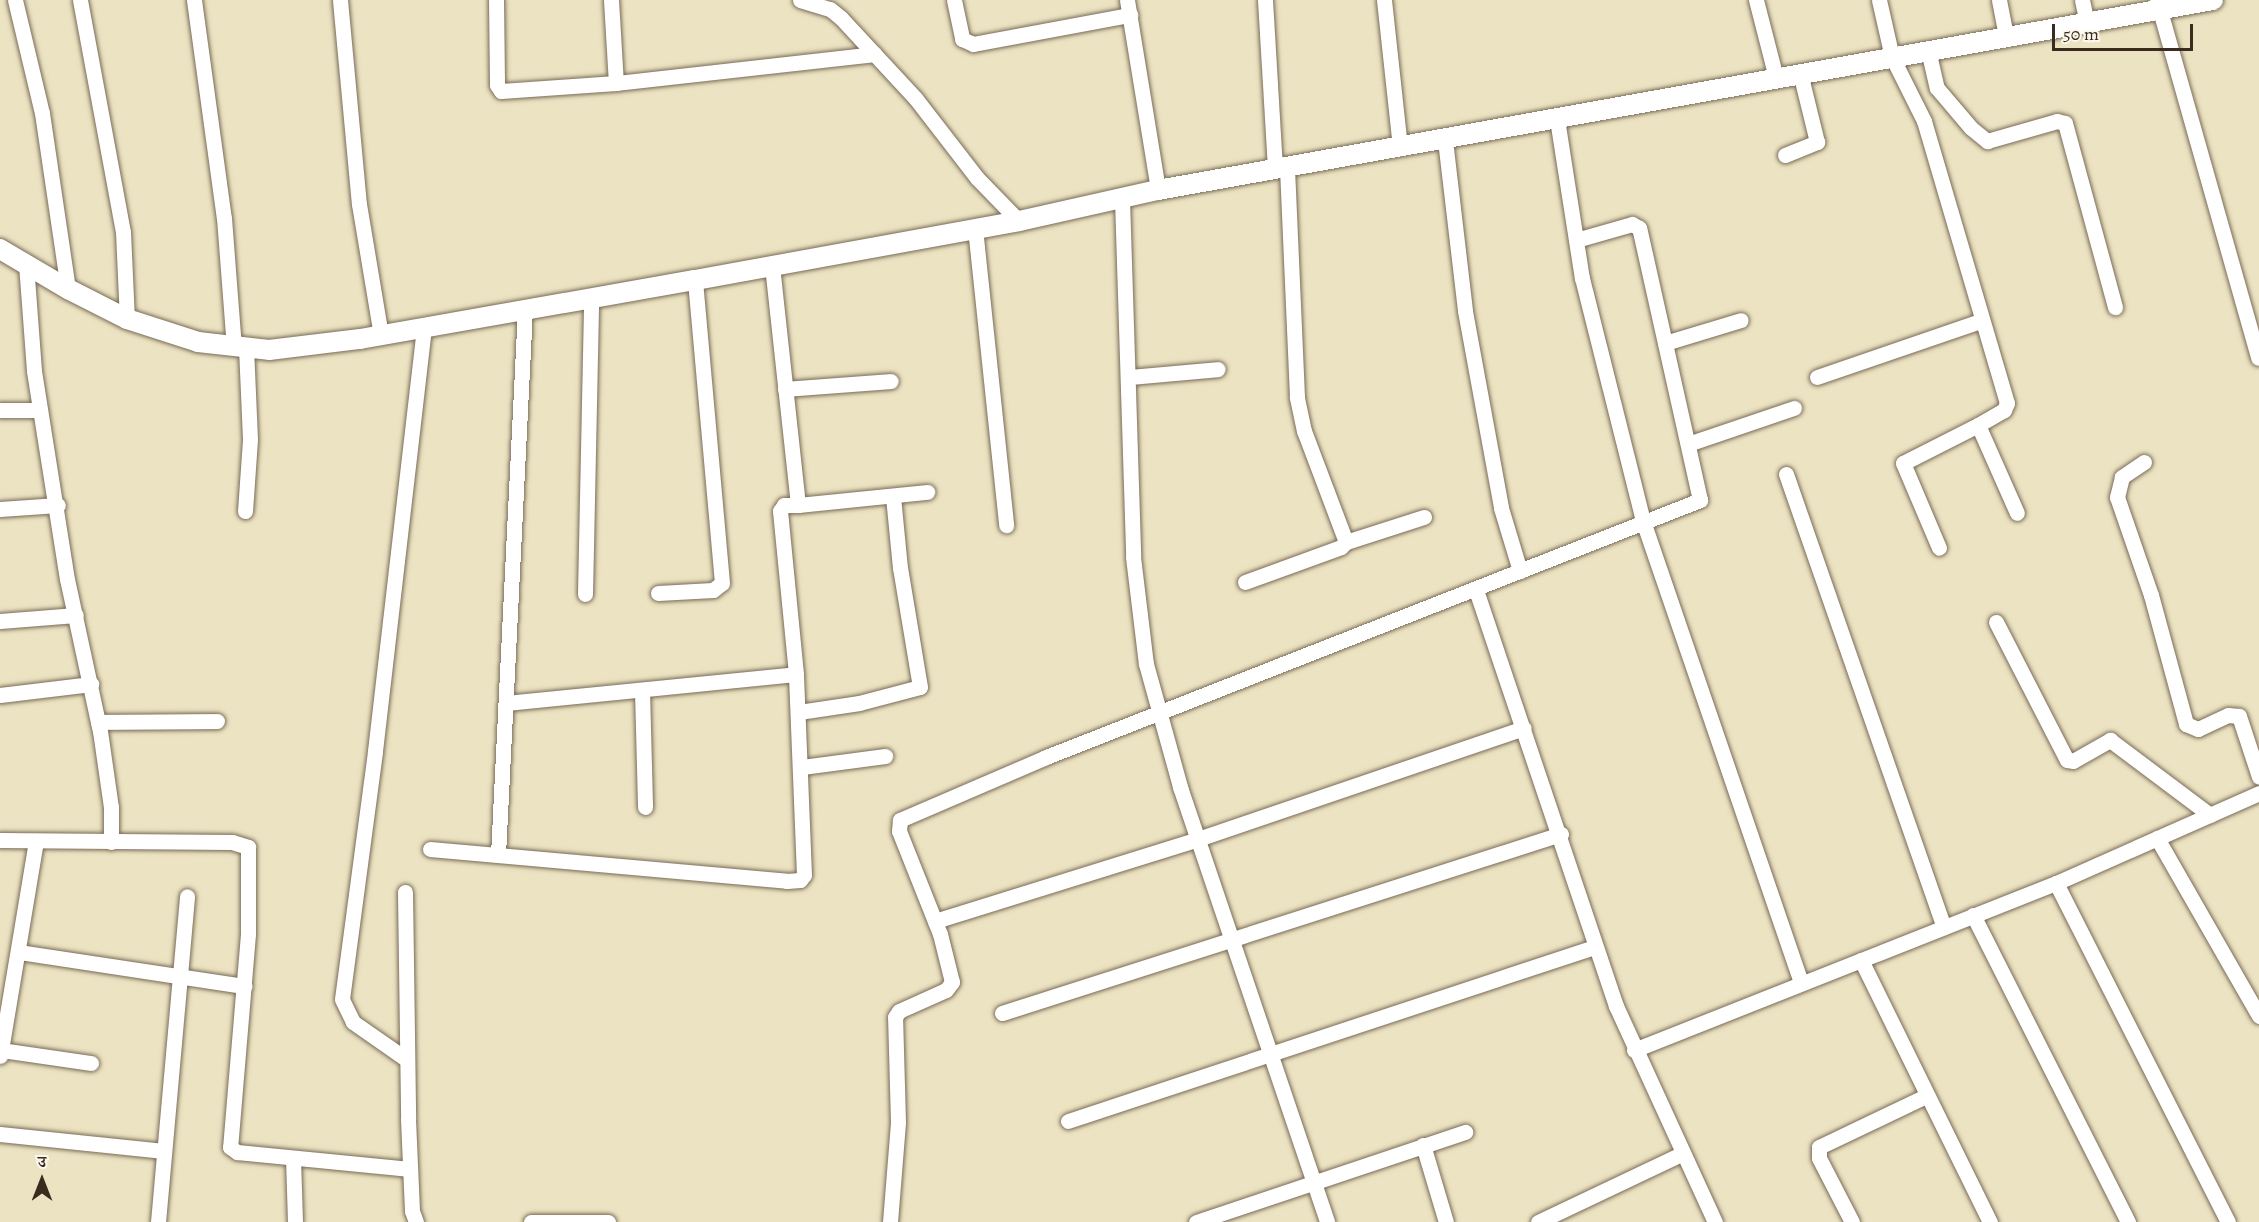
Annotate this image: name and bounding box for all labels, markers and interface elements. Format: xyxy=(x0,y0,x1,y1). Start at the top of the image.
scale bar xyxy=(2055,12,2196,50)
text: 50 m xyxy=(2063,22,2099,46)
north arrow xyxy=(12,1150,72,1210)
text: उ xyxy=(38,1151,46,1173)

